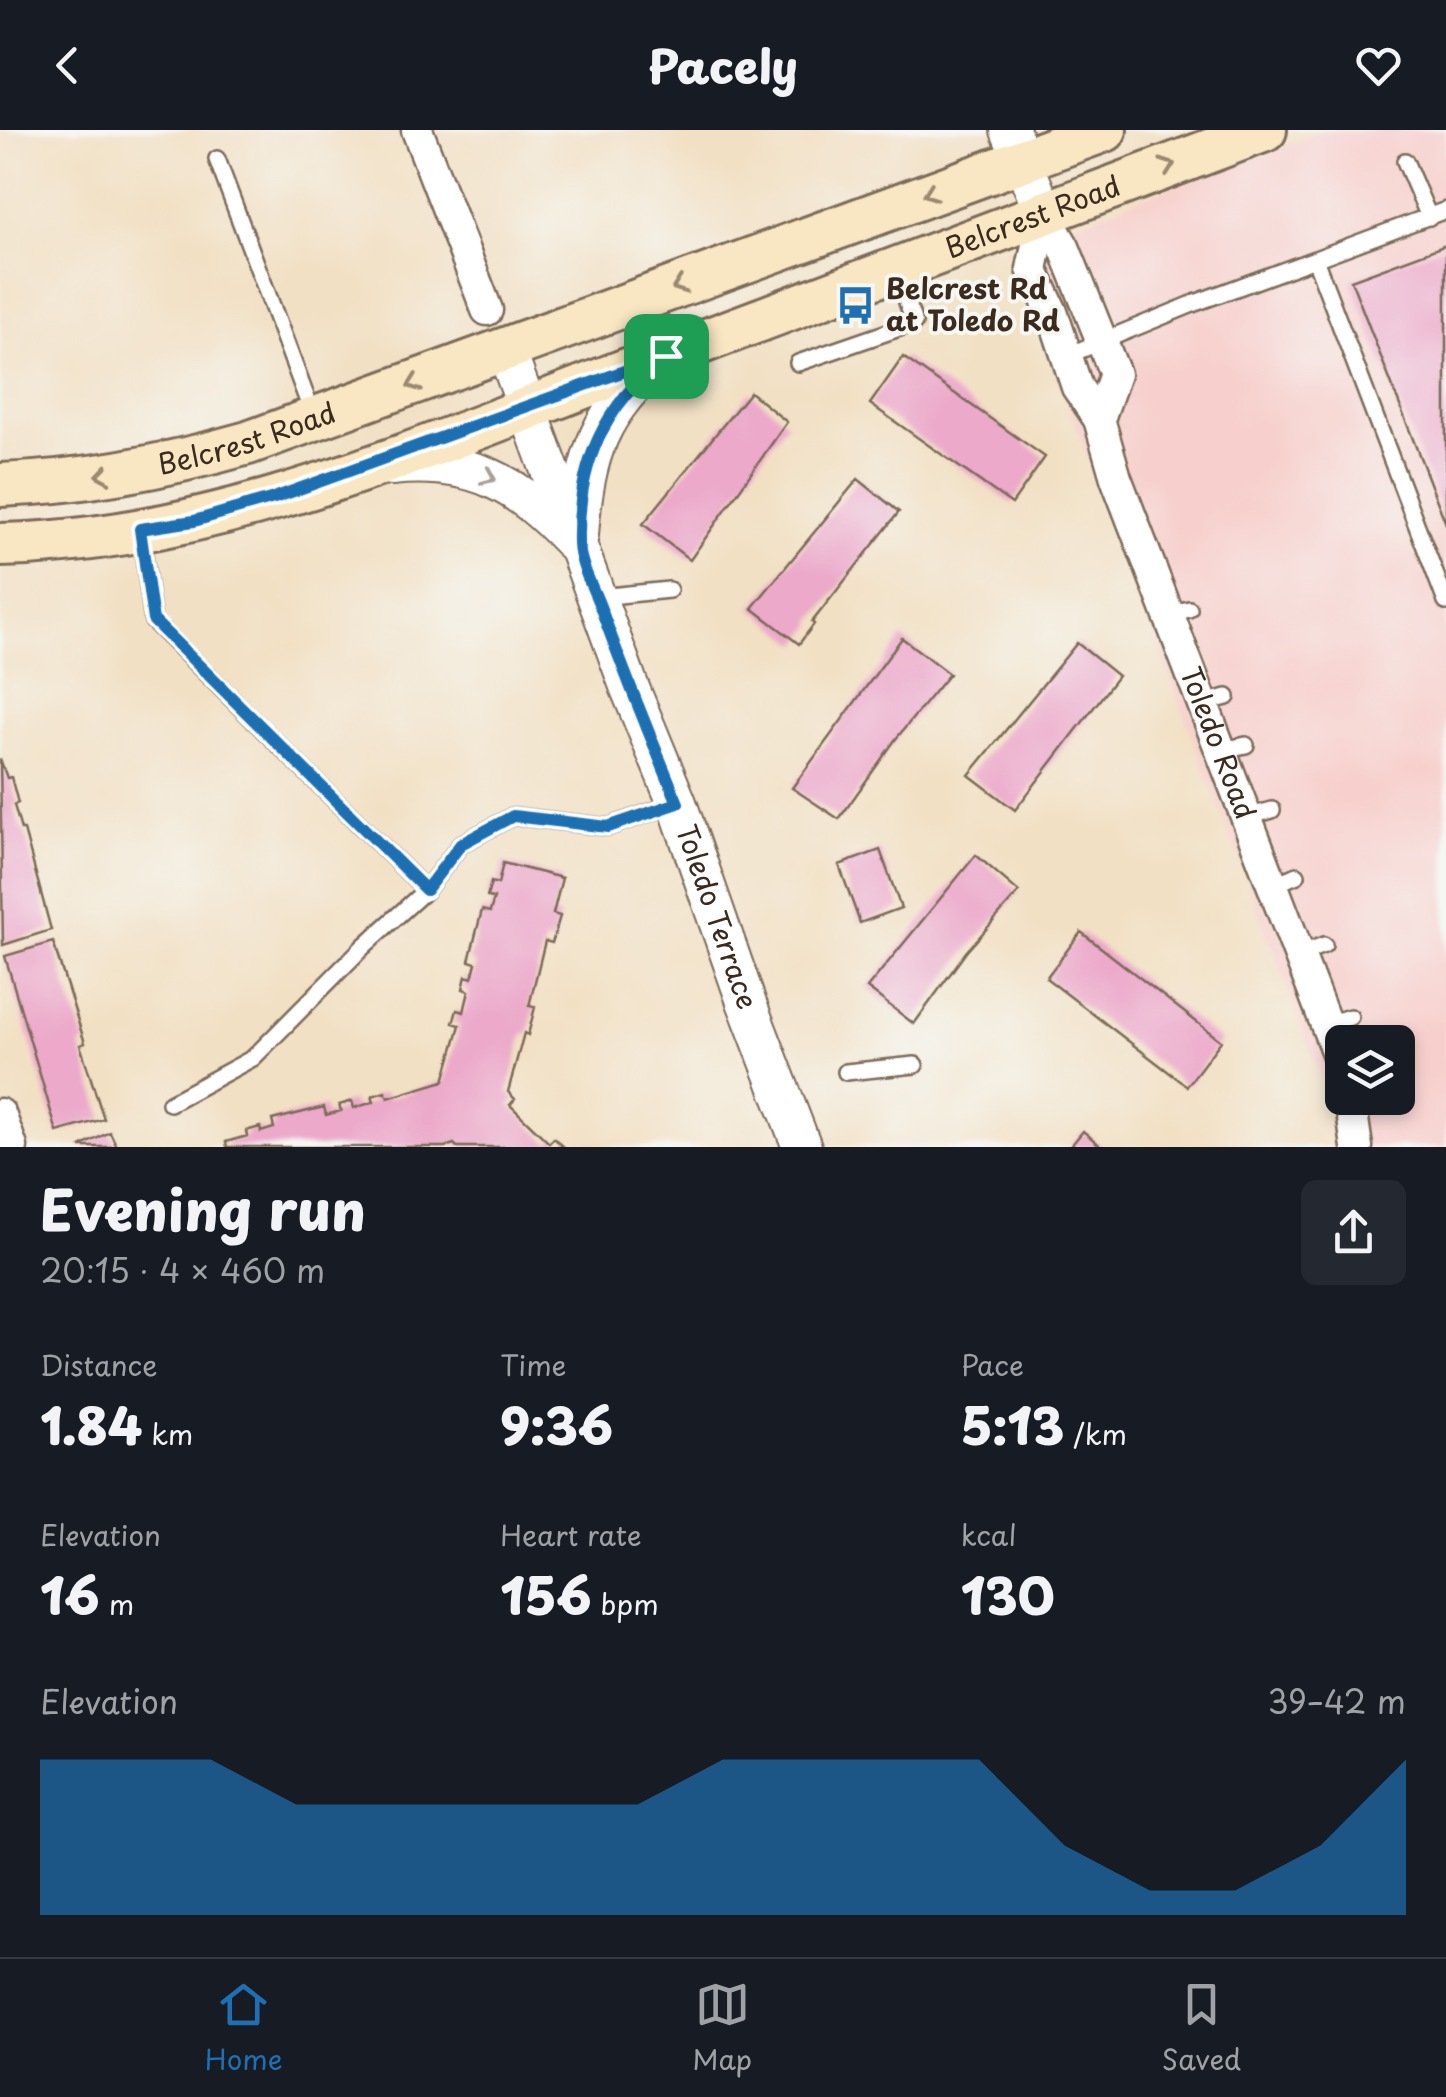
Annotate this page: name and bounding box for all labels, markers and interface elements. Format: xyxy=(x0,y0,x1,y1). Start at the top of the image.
text: Pacely xyxy=(648,31,798,99)
icon: back xyxy=(40,38,95,93)
icon: heart xyxy=(1351,38,1406,93)
one-way arrow xyxy=(1158,158,1175,178)
street label: Belcrest Road xyxy=(938,163,1126,268)
one-way arrow xyxy=(923,181,940,202)
place label: Belcrest Rd at Toledo Rd xyxy=(886,266,1060,341)
one-way arrow xyxy=(671,274,688,295)
bus stop icon: Belcrest Rd at Toledo Rd xyxy=(835,284,877,326)
pin xyxy=(624,314,709,399)
icon: arrive xyxy=(639,329,694,384)
one-way arrow xyxy=(407,372,424,393)
street label: Belcrest Road xyxy=(154,390,341,485)
one-way arrow xyxy=(95,464,112,485)
one-way arrow xyxy=(479,465,497,485)
street label: Toledo Road xyxy=(1170,660,1268,825)
street label: Toledo Terrace xyxy=(666,818,770,1015)
map controls xyxy=(1325,1025,1415,1115)
button: layers xyxy=(1325,1025,1415,1115)
text: Evening run xyxy=(40,1167,366,1250)
button: share xyxy=(1301,1180,1406,1285)
text: 20:15 · 4 × 460 m xyxy=(40,1246,325,1294)
text: Distance xyxy=(40,1343,158,1386)
text: Time xyxy=(500,1343,567,1386)
text: Pace xyxy=(961,1343,1024,1386)
text: 1.84 xyxy=(40,1386,142,1462)
text: 9:36 xyxy=(500,1386,613,1462)
text: 5:13 xyxy=(961,1386,1064,1462)
text: km xyxy=(142,1412,193,1455)
text: /km xyxy=(1064,1412,1127,1455)
text: Elevation xyxy=(40,1513,161,1556)
text: Heart rate xyxy=(500,1513,642,1556)
text: kcal xyxy=(961,1513,1017,1556)
text: 16 xyxy=(40,1556,100,1632)
text: 156 xyxy=(500,1556,592,1632)
text: 130 xyxy=(961,1556,1055,1632)
text: m xyxy=(100,1582,134,1625)
text: bpm xyxy=(592,1582,659,1625)
text: Elevation xyxy=(40,1677,178,1725)
text: 39–42 m xyxy=(1268,1677,1406,1725)
tab: Home xyxy=(205,1977,283,2080)
tab: Map xyxy=(692,1977,752,2080)
tab: Saved xyxy=(1162,1977,1241,2080)

